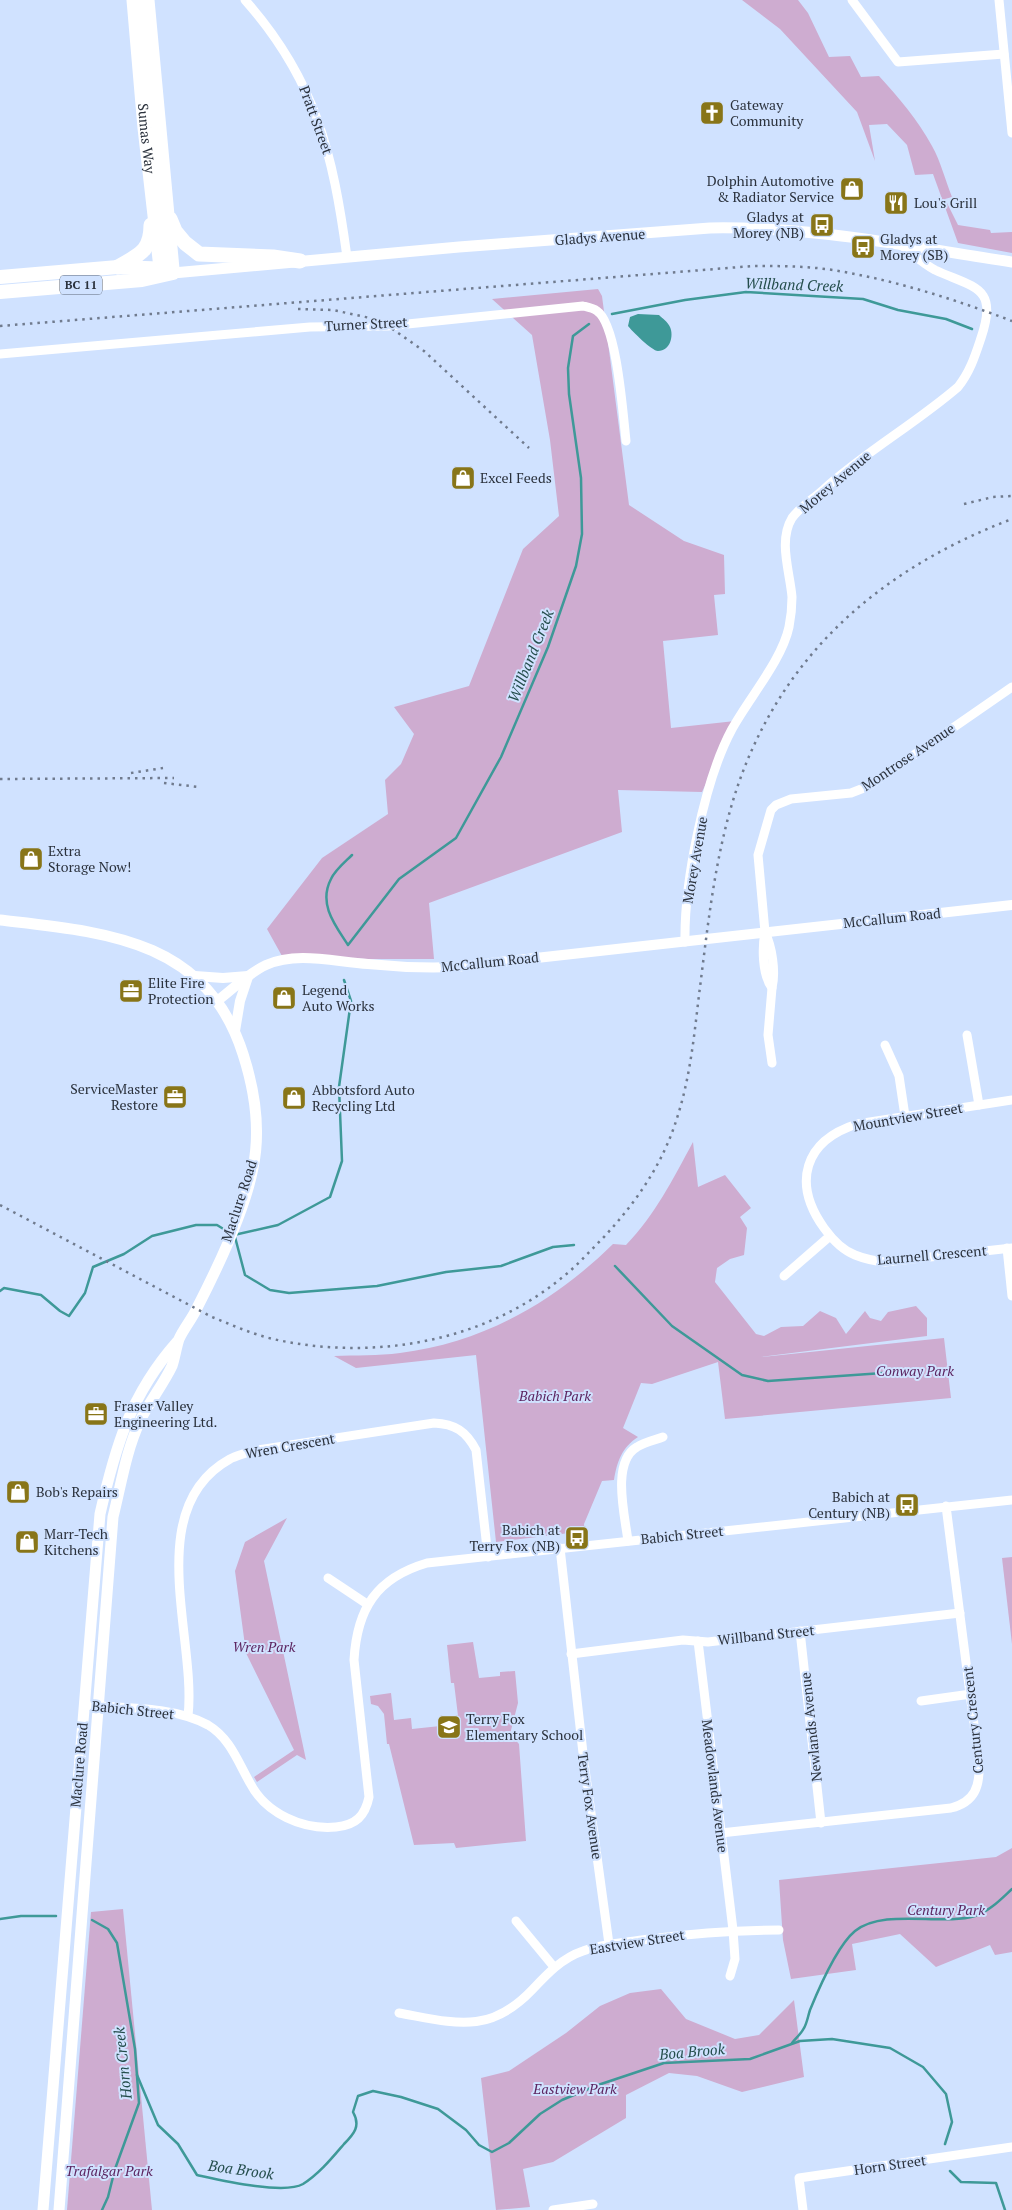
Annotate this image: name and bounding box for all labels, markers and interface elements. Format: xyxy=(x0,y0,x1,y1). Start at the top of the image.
street label: Pratt Street xyxy=(295,83,338,158)
place label: Gateway Community xyxy=(730,95,804,130)
church icon: Gateway Community xyxy=(699,100,725,126)
street label: Sumas Way xyxy=(134,102,160,175)
place label: Dolphin Automotive & Radiator Service xyxy=(707,171,834,206)
shop icon: Dolphin Automotive & Radiator Service xyxy=(839,176,865,202)
restaurant icon: Lou's Grill xyxy=(883,190,909,216)
place label: Lou's Grill xyxy=(914,193,977,212)
place label: Gladys at Morey (NB) xyxy=(733,207,805,242)
bus stop icon: Gladys at Morey (NB) xyxy=(809,212,835,238)
street label: Gladys Avenue xyxy=(554,224,646,249)
place label: Gladys at Morey (SB) xyxy=(880,229,948,264)
bus stop icon: Gladys at Morey (SB) xyxy=(850,234,876,260)
water label: Willband Creek xyxy=(745,272,844,296)
road number: BC 11 xyxy=(60,276,102,294)
street label: Turner Street xyxy=(324,312,409,335)
street label: Morey Avenue xyxy=(795,446,875,517)
shop icon: Excel Feeds xyxy=(450,465,476,491)
place label: Excel Feeds xyxy=(480,468,552,487)
water label: Willband Creek xyxy=(502,606,558,705)
street label: Montrose Avenue xyxy=(857,718,958,795)
street label: Morey Avenue xyxy=(678,815,712,905)
place label: Extra Storage Now! xyxy=(48,841,131,876)
shop icon: Extra Storage Now! xyxy=(18,846,44,872)
street label: McCallum Road xyxy=(842,903,942,932)
street label: McCallum Road xyxy=(440,947,540,976)
place label: Elite Fire Protection xyxy=(148,973,214,1008)
office icon: Elite Fire Protection xyxy=(118,978,144,1004)
place label: Legend Auto Works xyxy=(302,980,375,1015)
shop icon: Legend Auto Works xyxy=(271,985,297,1011)
place label: ServiceMaster Restore xyxy=(70,1079,159,1114)
place label: Abbotsford Auto Recycling Ltd xyxy=(312,1080,415,1115)
office icon: ServiceMaster Restore xyxy=(162,1084,188,1110)
shop icon: Abbotsford Auto Recycling Ltd xyxy=(281,1085,307,1111)
street label: Mountview Street xyxy=(852,1097,965,1135)
street label: Maclure Road xyxy=(216,1157,261,1244)
street label: Laurnell Crescent xyxy=(876,1240,988,1269)
park label: Conway Park xyxy=(876,1361,954,1380)
park label: Babich Park xyxy=(518,1386,591,1405)
place label: Fraser Valley Engineering Ltd. xyxy=(114,1396,217,1431)
office icon: Fraser Valley Engineering Ltd. xyxy=(83,1401,109,1427)
street label: Wren Crescent xyxy=(244,1428,337,1463)
shop icon: Bob's Repairs xyxy=(5,1479,31,1505)
place label: Bob's Repairs xyxy=(36,1482,118,1501)
place label: Babich at Century (NB) xyxy=(808,1487,891,1522)
bus stop icon: Babich at Century (NB) xyxy=(894,1492,920,1518)
place label: Babich at Terry Fox (NB) xyxy=(469,1520,561,1555)
street label: Babich Street xyxy=(640,1521,725,1548)
place label: Marr-Tech Kitchens xyxy=(44,1524,108,1559)
bus stop icon: Babich at Terry Fox (NB) xyxy=(564,1525,590,1551)
shop icon: Marr-Tech Kitchens xyxy=(14,1529,40,1555)
street label: Willband Street xyxy=(717,1620,816,1649)
park label: Wren Park xyxy=(232,1637,296,1656)
street label: Century Crescent xyxy=(957,1665,988,1775)
street label: Newlands Avenue xyxy=(795,1671,826,1783)
street label: Babich Street xyxy=(91,1696,176,1723)
place label: Terry Fox Elementary School xyxy=(466,1709,583,1744)
school or university icon: Terry Fox Elementary School xyxy=(436,1714,462,1740)
street label: Meadowlands Avenue xyxy=(698,1718,733,1854)
street label: Maclure Road xyxy=(65,1722,92,1808)
street label: Terry Fox Avenue xyxy=(574,1751,607,1861)
park label: Century Park xyxy=(907,1900,985,1919)
street label: Eastview Street xyxy=(588,1925,686,1958)
water label: Horn Creek xyxy=(108,2025,136,2101)
water label: Boa Brook xyxy=(657,2038,726,2064)
park label: Eastview Park xyxy=(532,2079,617,2098)
street label: Horn Street xyxy=(853,2150,928,2179)
water label: Boa Brook xyxy=(206,2154,276,2184)
park label: Trafalgar Park xyxy=(65,2161,153,2180)

